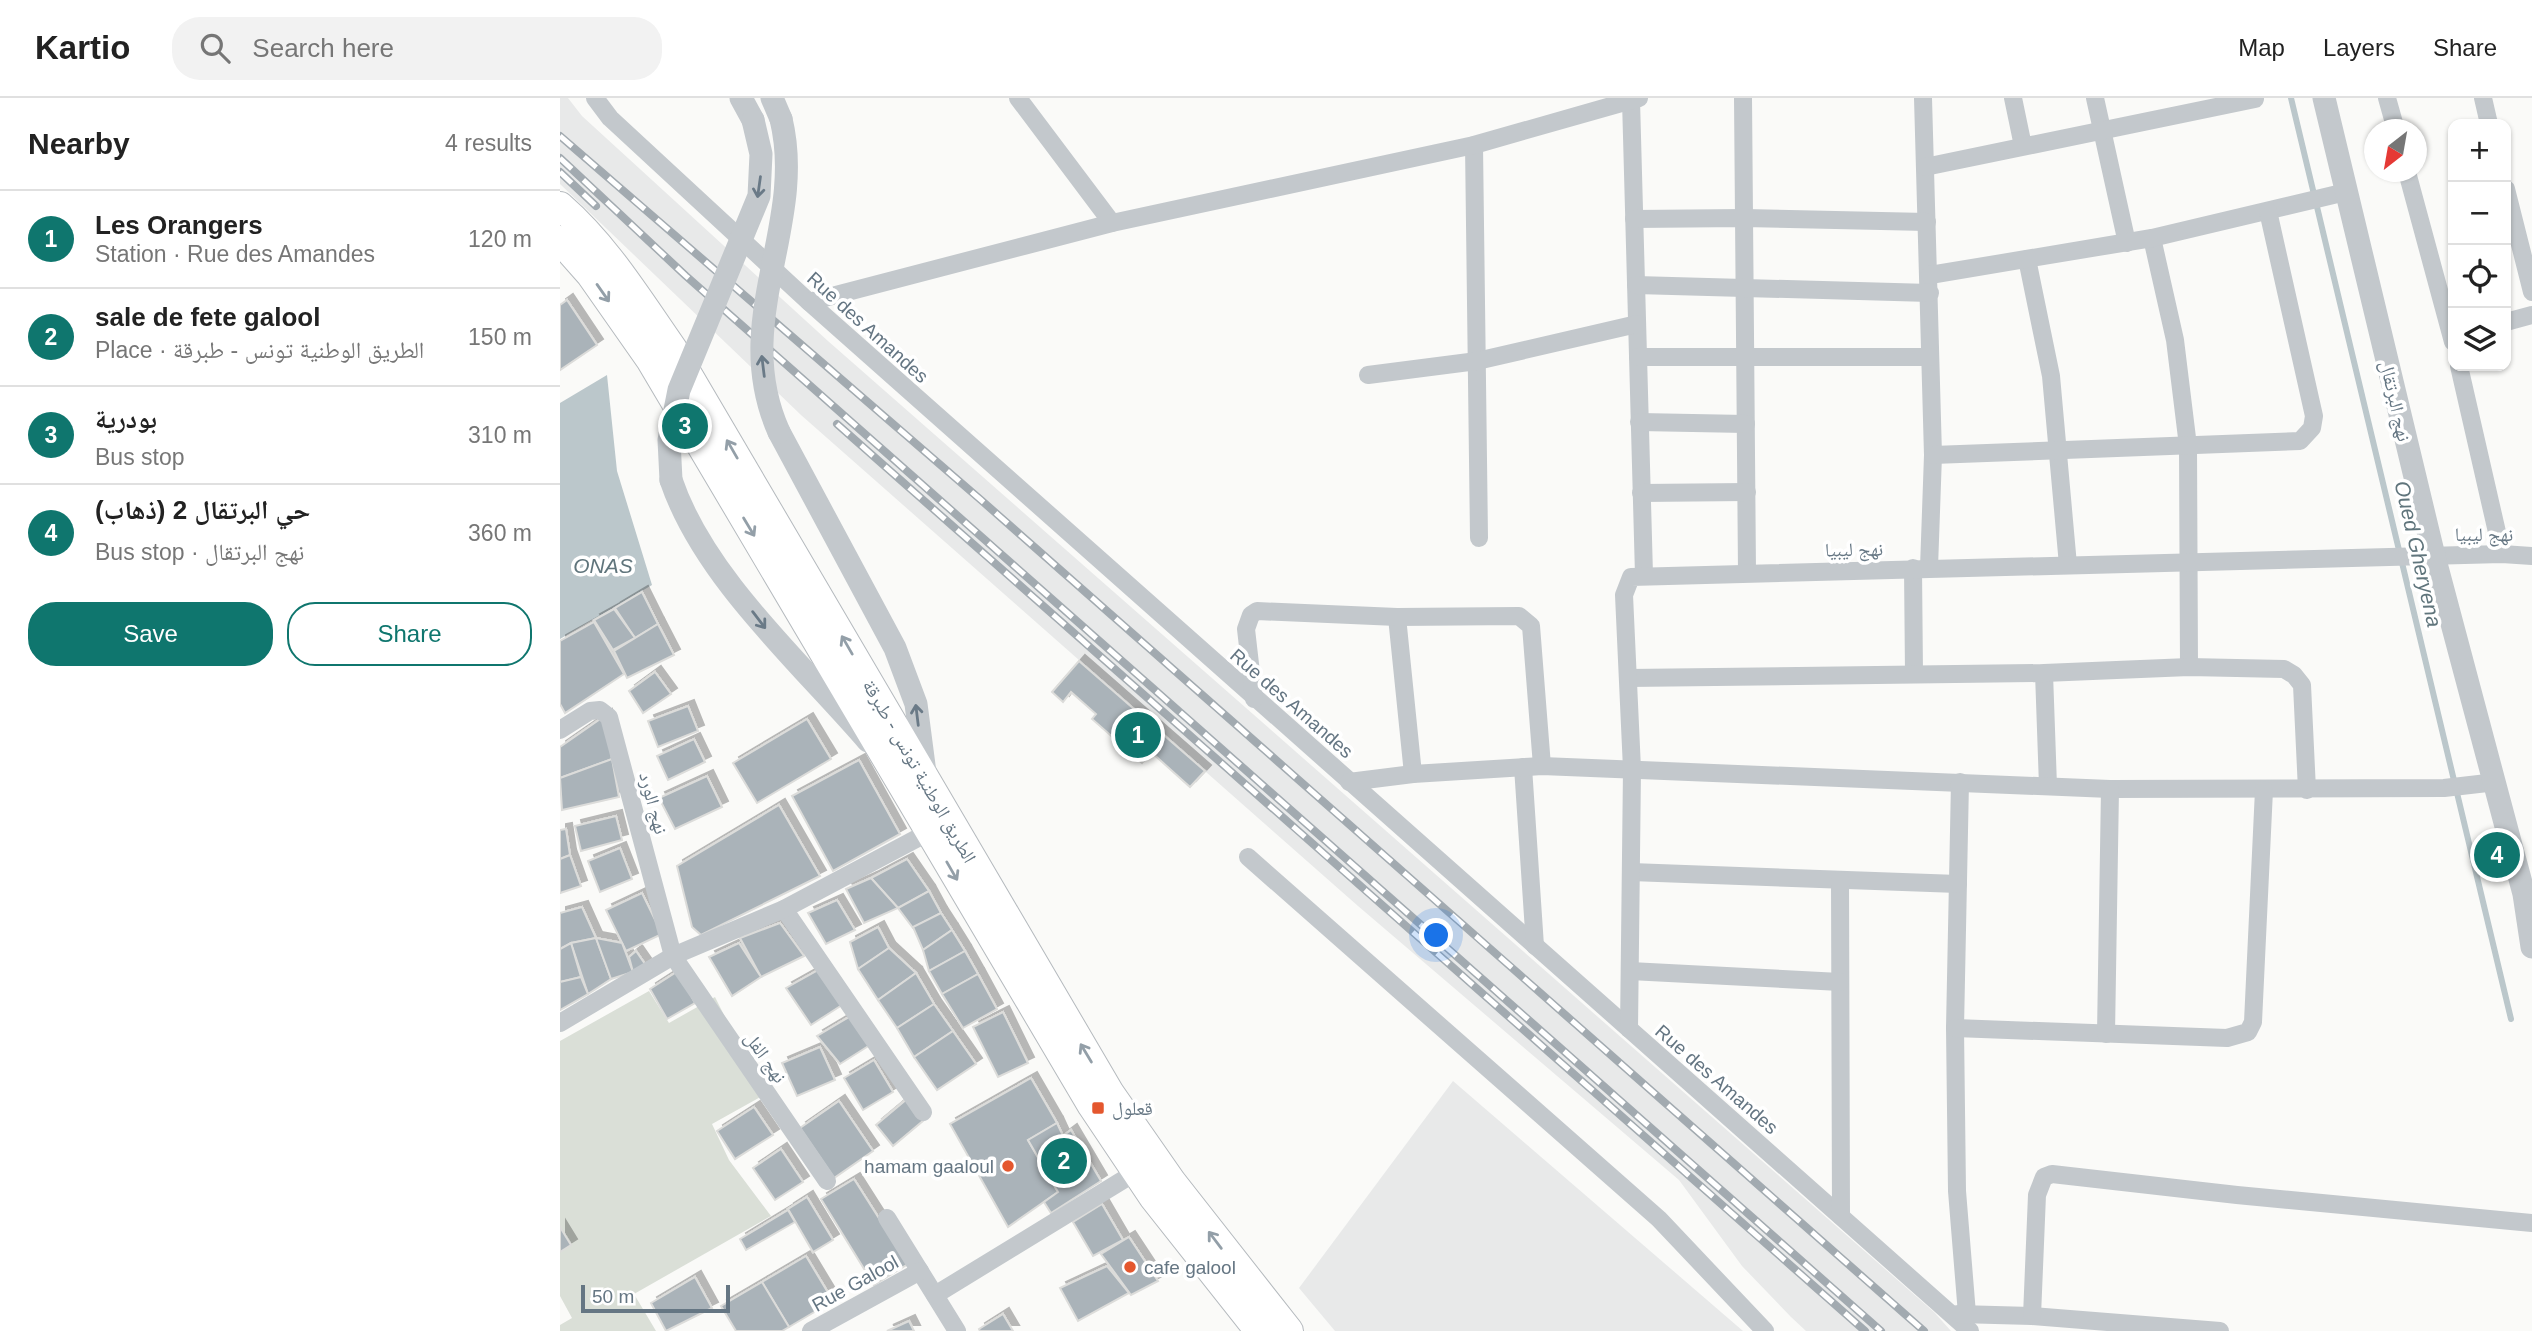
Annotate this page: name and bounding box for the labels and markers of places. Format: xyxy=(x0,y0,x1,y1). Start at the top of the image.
pin: 3 xyxy=(662,400,708,452)
pin: 1 xyxy=(1115,709,1161,761)
pin: 4 xyxy=(2474,829,2520,881)
place label: قعلول xyxy=(1112,1098,1153,1120)
marker: قعلول xyxy=(1090,1100,1106,1116)
pin: 2 xyxy=(1041,1135,1087,1187)
place label: hamam gaaloul xyxy=(864,1156,994,1177)
marker: hamam gaaloul xyxy=(1000,1158,1016,1174)
place label: cafe galool xyxy=(1144,1257,1236,1278)
marker: cafe galool xyxy=(1122,1259,1138,1275)

